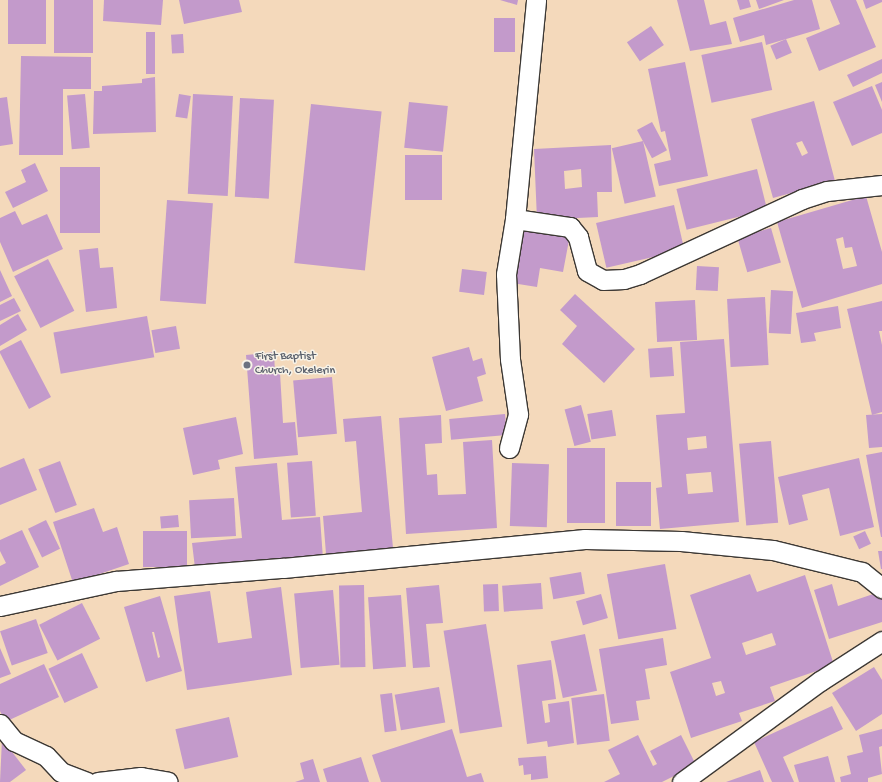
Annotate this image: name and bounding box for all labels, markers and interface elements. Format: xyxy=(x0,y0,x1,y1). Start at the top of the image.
place label: First Baptist Church, Okelerin xyxy=(255,351,335,379)
marker: First Baptist Church, Okelerin xyxy=(242,360,252,370)

